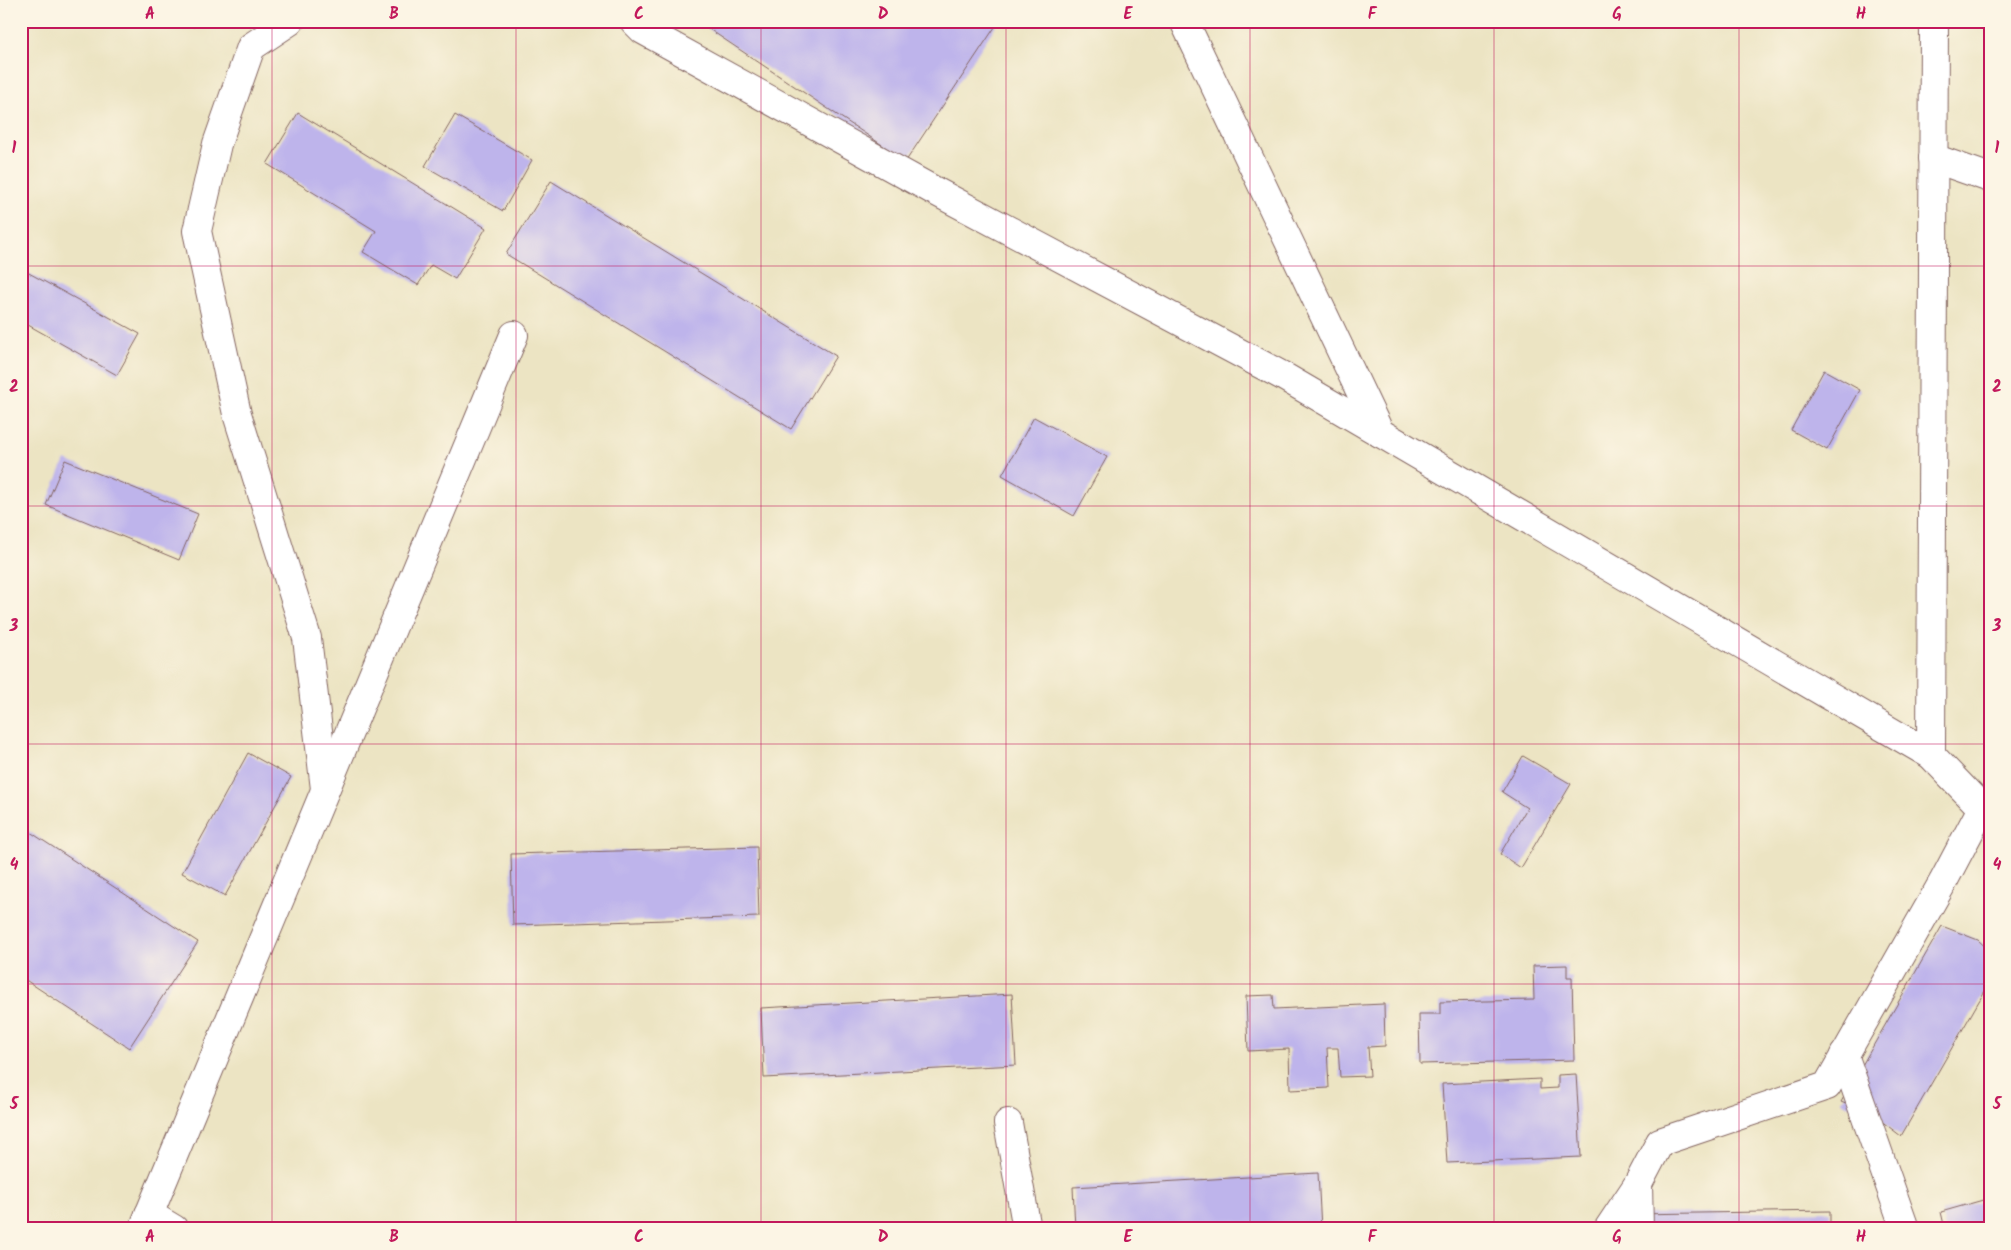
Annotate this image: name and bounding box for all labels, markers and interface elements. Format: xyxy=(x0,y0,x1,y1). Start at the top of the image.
text: A xyxy=(145,2,155,27)
text: B xyxy=(389,2,399,27)
text: C xyxy=(634,2,644,27)
text: D xyxy=(878,2,889,27)
text: E xyxy=(1124,2,1134,27)
text: F xyxy=(1368,2,1378,27)
text: G xyxy=(1612,2,1622,27)
text: H xyxy=(1856,2,1866,27)
text: 1 xyxy=(12,136,17,161)
text: 1 xyxy=(1995,136,2000,161)
text: 2 xyxy=(9,375,19,400)
text: 2 xyxy=(1992,375,2002,400)
text: 3 xyxy=(9,614,19,639)
text: 3 xyxy=(1992,614,2002,639)
text: 4 xyxy=(10,853,19,878)
text: 4 xyxy=(1993,853,2002,878)
text: 5 xyxy=(9,1092,20,1117)
text: 5 xyxy=(1992,1092,2003,1117)
text: A xyxy=(145,1225,155,1250)
text: B xyxy=(389,1225,399,1250)
text: C xyxy=(634,1225,644,1250)
text: D xyxy=(878,1225,889,1250)
text: E xyxy=(1124,1225,1134,1250)
text: F xyxy=(1368,1225,1378,1250)
text: G xyxy=(1612,1225,1622,1250)
text: H xyxy=(1856,1225,1866,1250)

